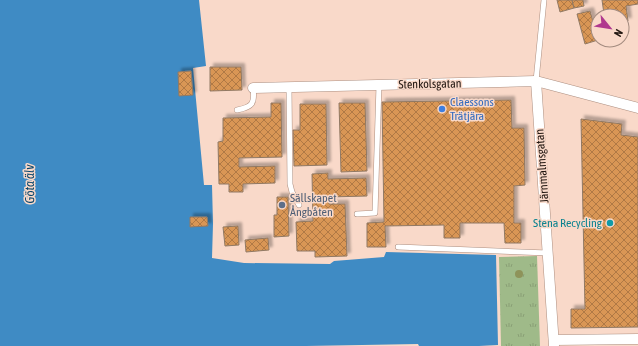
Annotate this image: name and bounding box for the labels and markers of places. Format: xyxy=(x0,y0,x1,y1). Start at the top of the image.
place label: Claessons Trätjära xyxy=(450,95,494,123)
marker: Claessons Trätjära xyxy=(437,104,447,114)
place label: Sällskapet Ångbåten xyxy=(290,191,337,219)
marker: Sällskapet Ångbåten xyxy=(277,200,287,210)
place label: Stena Recycling xyxy=(533,216,603,230)
marker: Stena Recycling xyxy=(605,218,615,228)

